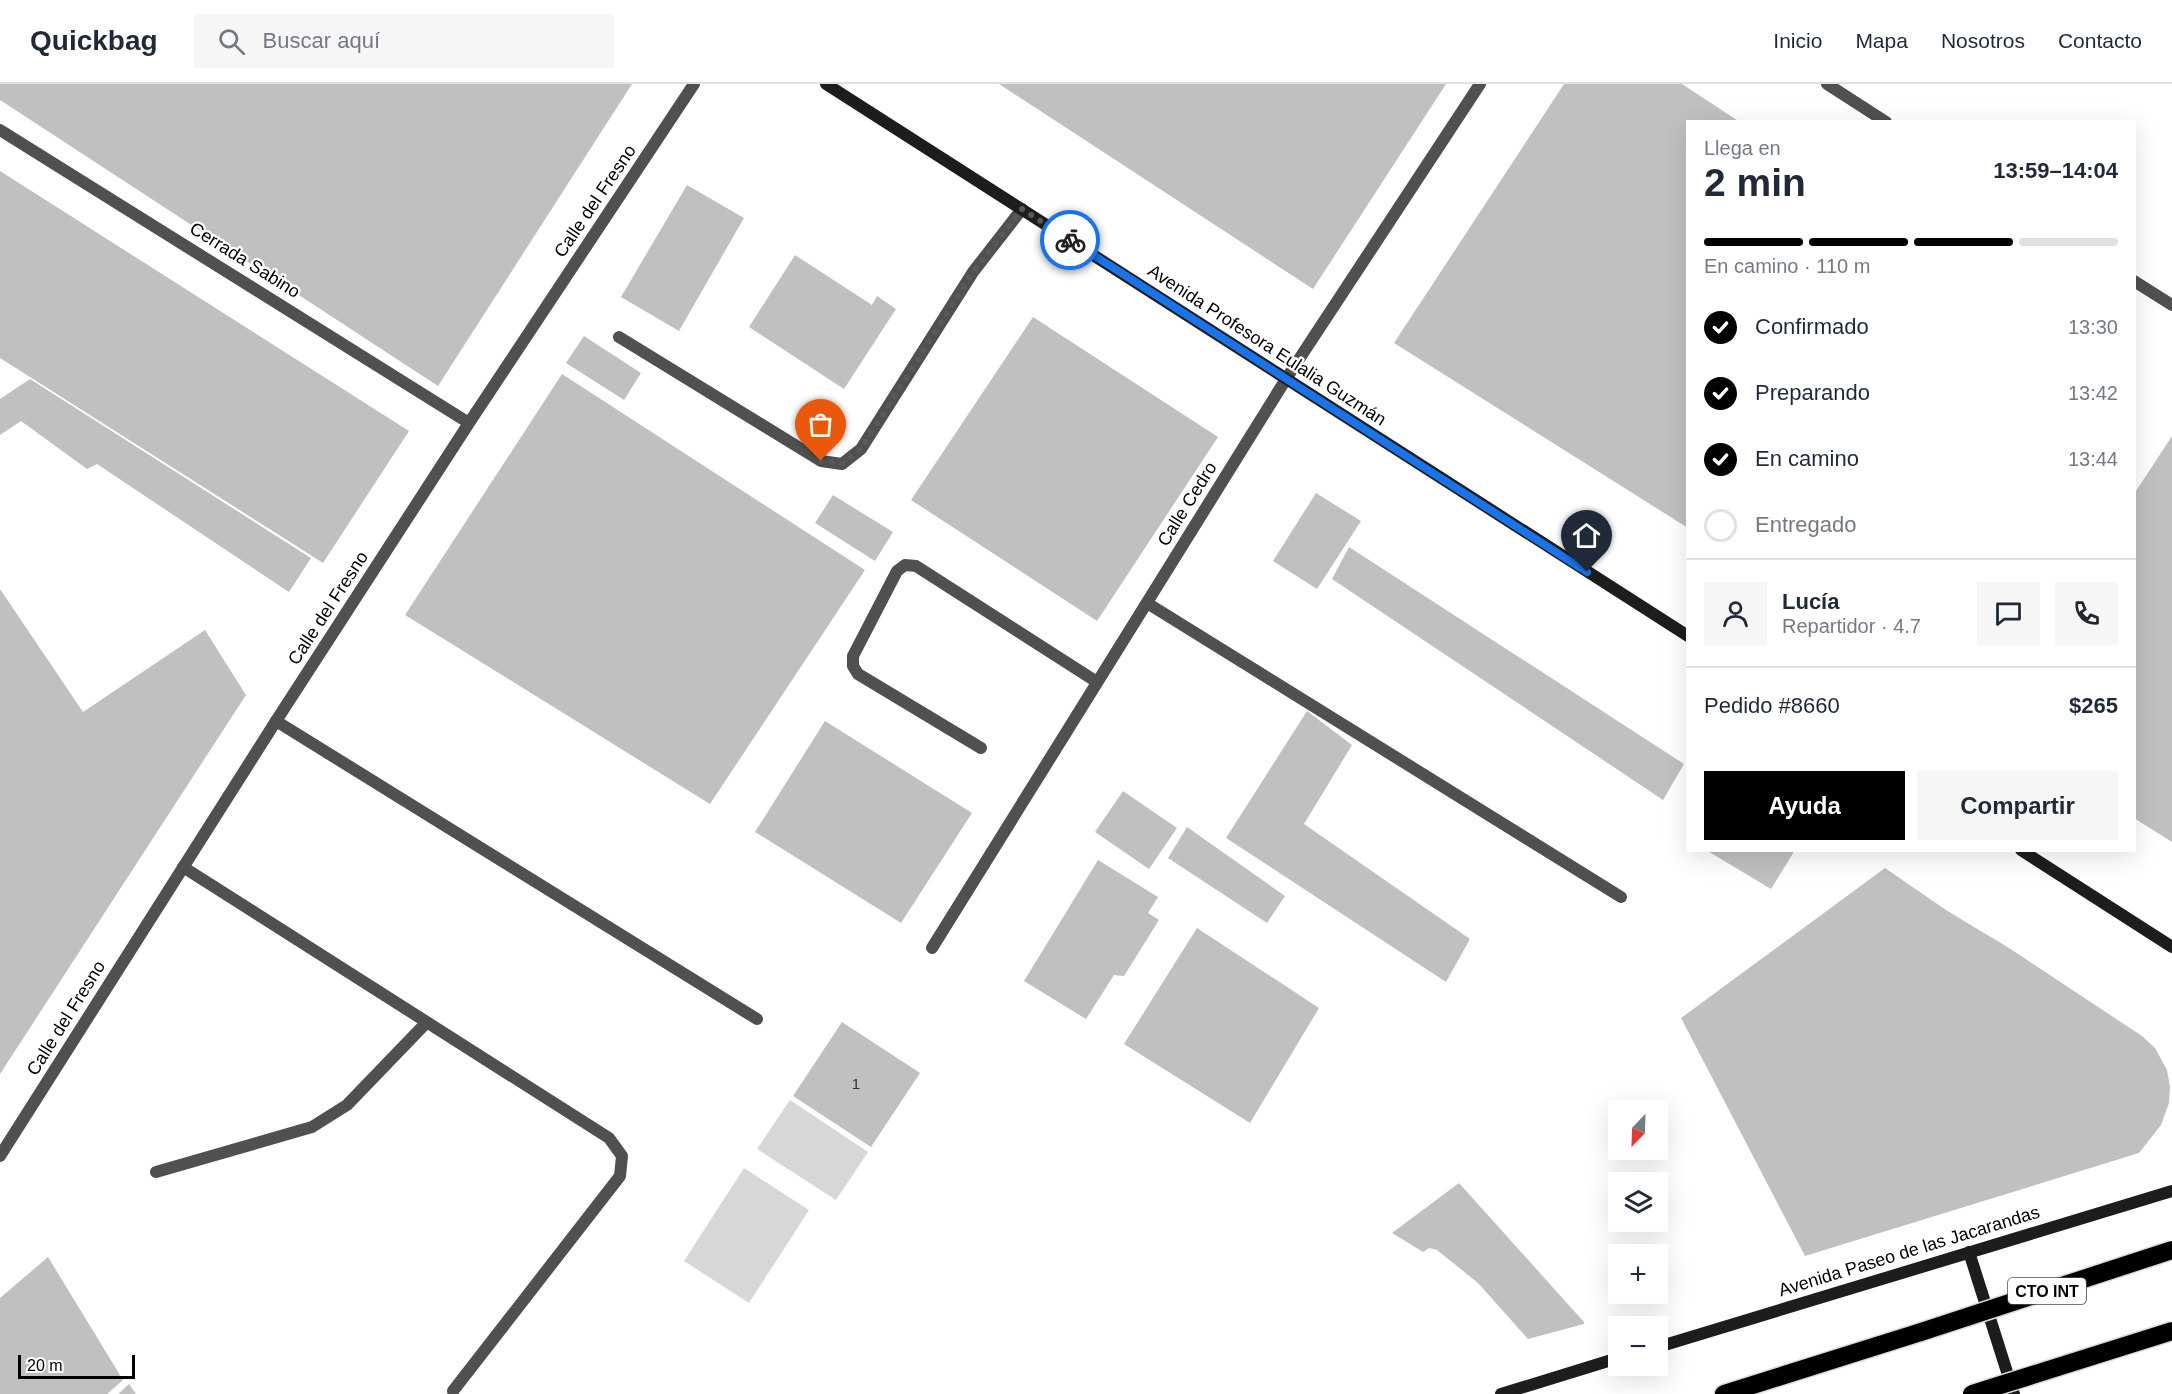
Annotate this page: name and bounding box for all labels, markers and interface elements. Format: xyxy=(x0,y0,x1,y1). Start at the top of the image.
search box xyxy=(194,14,614,68)
text: Quickbag xyxy=(30,25,158,56)
icon: search xyxy=(215,25,248,58)
text: Buscar aquí xyxy=(263,28,380,53)
text: Inicio xyxy=(1773,29,1822,52)
text: Mapa xyxy=(1855,29,1908,52)
text: Nosotros xyxy=(1941,29,2025,52)
text: Contacto xyxy=(2058,29,2142,52)
text: Llega en xyxy=(1704,137,1781,159)
street label: Calle del Fresno xyxy=(550,141,640,261)
text: 13:59–14:04 xyxy=(1993,158,2118,183)
text: 2 min xyxy=(1704,161,1806,204)
courier xyxy=(1040,210,1100,270)
street label: Cerrada Sabino xyxy=(186,218,304,302)
icon: bike xyxy=(1054,224,1087,257)
text: En camino · 110 m xyxy=(1704,255,1870,277)
street label: Avenida Profesora Eulalia Guzmán xyxy=(1144,260,1390,430)
icon: check xyxy=(1704,311,1737,344)
text: Confirmado xyxy=(1755,314,1869,339)
text: 13:30 xyxy=(2068,316,2118,338)
icon: check xyxy=(1704,377,1737,410)
text: Preparando xyxy=(1755,380,1870,405)
text: 13:42 xyxy=(2068,382,2118,404)
pin xyxy=(795,399,846,461)
icon: bag xyxy=(804,408,837,441)
icon: check xyxy=(1704,443,1737,476)
text: En camino xyxy=(1755,446,1859,471)
text: 13:44 xyxy=(2068,448,2118,470)
street label: Calle Cedro xyxy=(1153,458,1221,550)
pin xyxy=(1561,510,1612,572)
text: Entregado xyxy=(1755,512,1857,537)
icon: home xyxy=(1570,519,1603,552)
street label: Calle del Fresno xyxy=(284,548,372,668)
button: person xyxy=(1704,582,1767,645)
button: chat xyxy=(1977,582,2040,645)
button: phone xyxy=(2055,582,2118,645)
text: Lucía xyxy=(1782,589,1839,614)
text: Repartidor · 4.7 xyxy=(1782,615,1921,637)
text: Pedido #8660 xyxy=(1704,693,1840,718)
text: $265 xyxy=(2069,693,2118,718)
button: Ayuda xyxy=(1704,771,1905,840)
button: Compartir xyxy=(1917,771,2118,840)
street label: Calle del Fresno xyxy=(23,957,109,1079)
house number: 1 xyxy=(852,1075,860,1092)
north arrow xyxy=(1608,1100,1668,1160)
map controls xyxy=(1608,1100,1668,1376)
button: layers xyxy=(1608,1172,1668,1232)
street label: Avenida Paseo de las Jacarandas xyxy=(1776,1202,2042,1300)
button: + xyxy=(1608,1244,1668,1304)
road number: CTO INT xyxy=(2008,1278,2086,1304)
button: − xyxy=(1608,1316,1668,1376)
scale bar xyxy=(18,1352,135,1380)
text: 20 m xyxy=(27,1357,63,1374)

